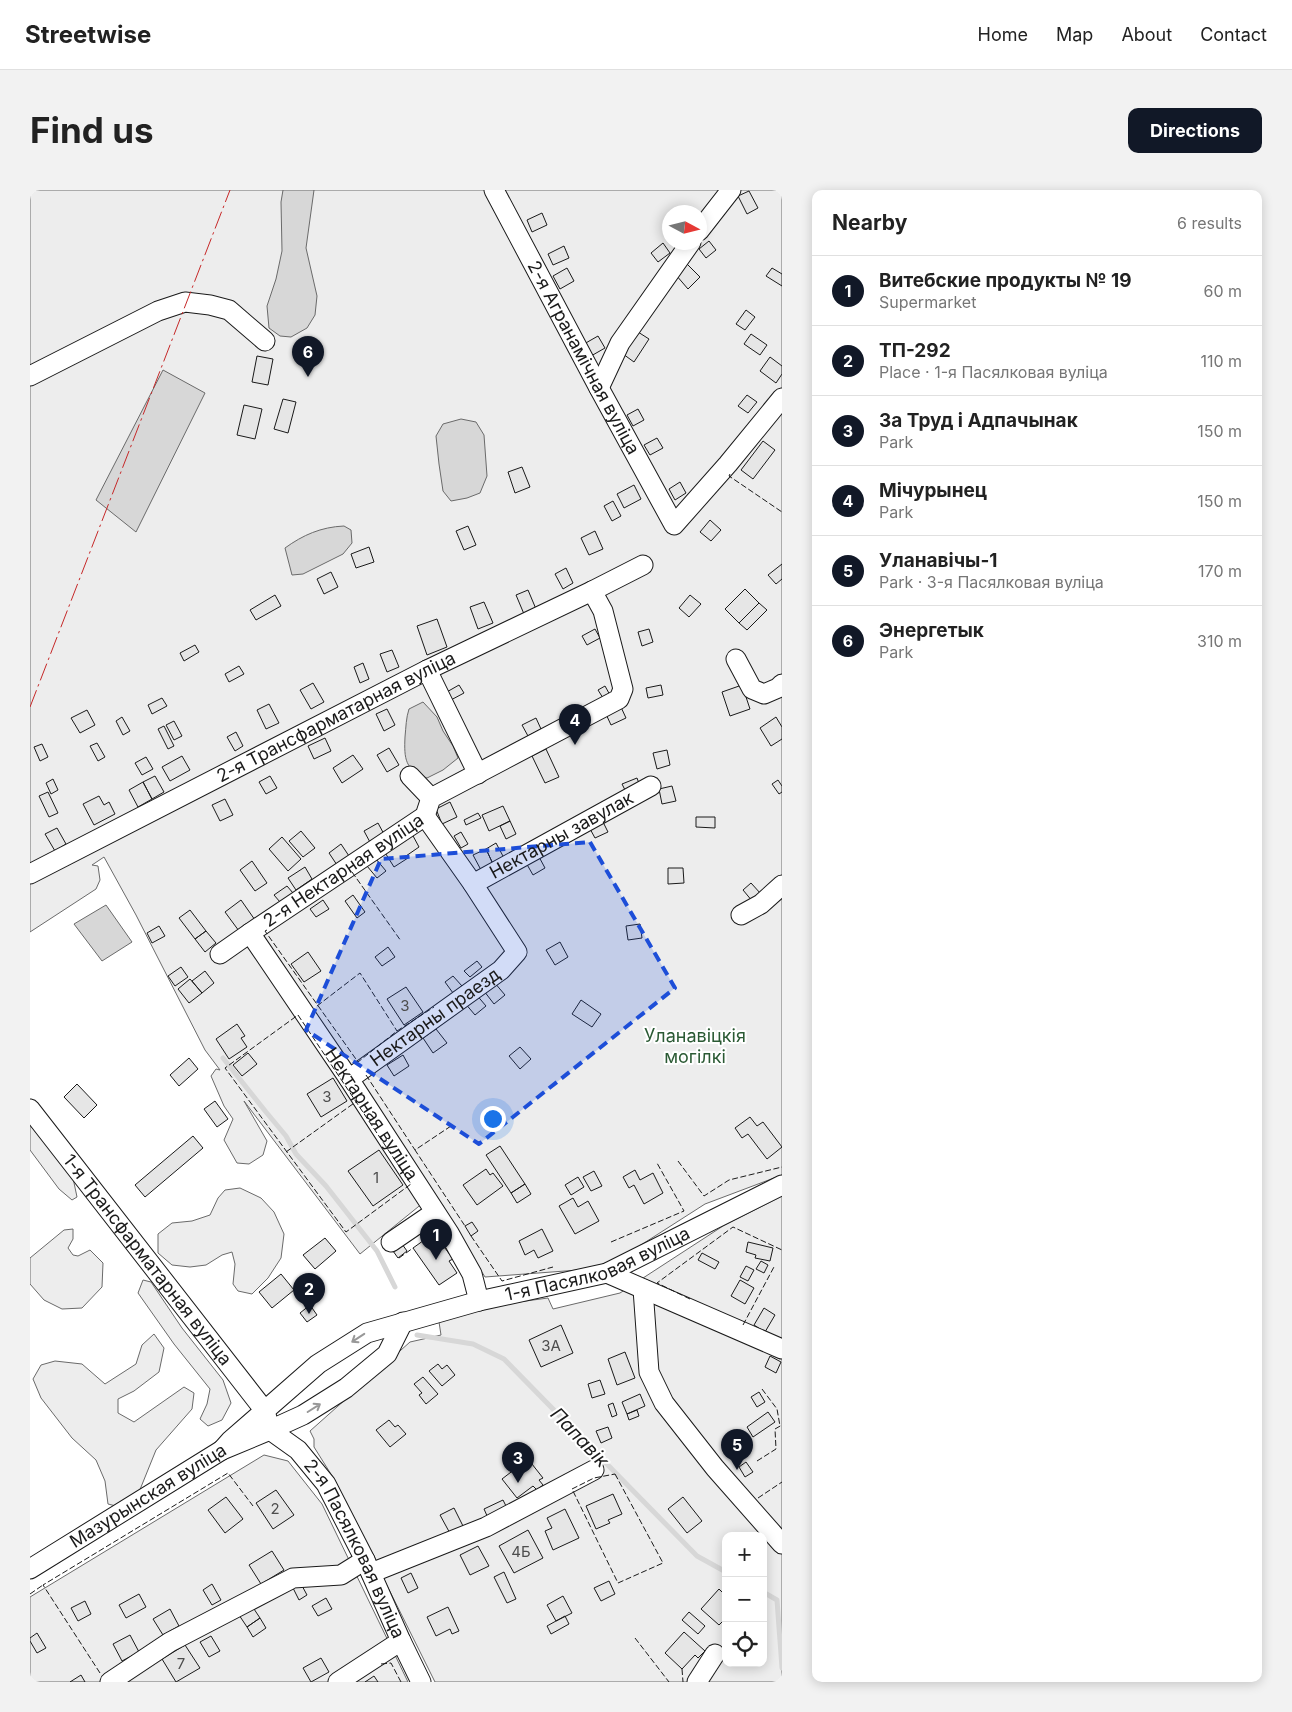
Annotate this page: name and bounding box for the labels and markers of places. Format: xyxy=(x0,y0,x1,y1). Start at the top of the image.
pin: 6 xyxy=(292,336,324,377)
pin: 4 xyxy=(559,704,591,745)
pin: 1 xyxy=(420,1219,452,1260)
pin: 2 xyxy=(293,1273,325,1314)
pin: 5 xyxy=(721,1429,753,1470)
pin: 3 xyxy=(502,1442,534,1483)

